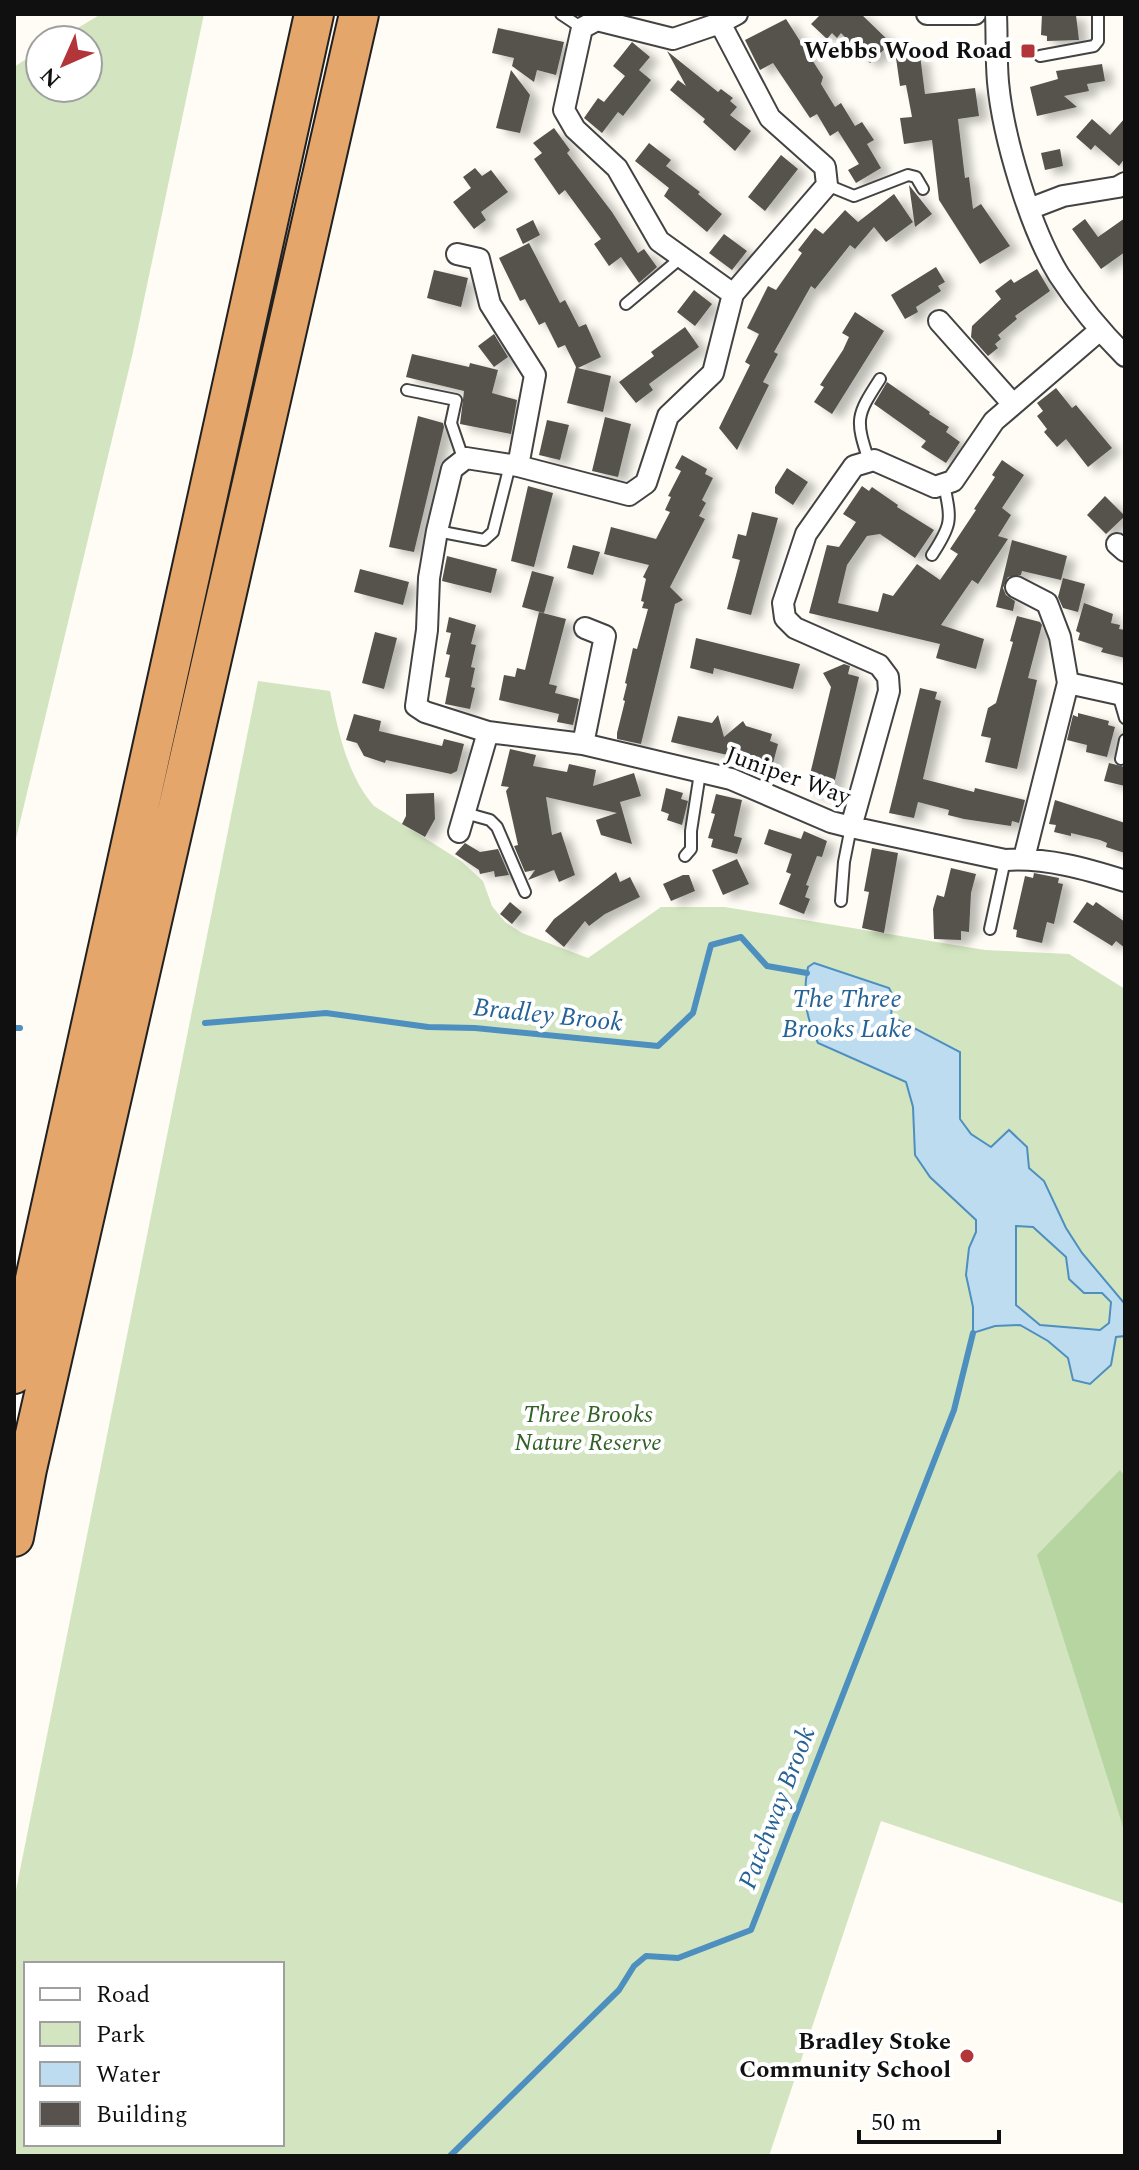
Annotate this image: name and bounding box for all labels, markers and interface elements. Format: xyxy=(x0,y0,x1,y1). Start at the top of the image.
north arrow xyxy=(24,24,104,104)
place label: Webbs Wood Road xyxy=(804,33,1012,69)
marker: Webbs Wood Road xyxy=(1019,42,1037,60)
text: N xyxy=(33,59,69,95)
street label: Juniper Way xyxy=(720,737,857,816)
water label: The Three Brooks Lake xyxy=(782,979,912,1049)
water label: Bradley Brook xyxy=(471,987,625,1043)
park label: Three Brooks Nature Reserve xyxy=(514,1397,662,1461)
water label: Patchway Brook xyxy=(728,1721,826,1895)
legend xyxy=(24,1962,284,2146)
text: Road xyxy=(96,1977,150,2013)
text: Park xyxy=(96,2017,146,2053)
place label: Bradley Stoke Community School xyxy=(739,2024,951,2088)
marker: Bradley Stoke Community School xyxy=(958,2047,976,2065)
text: Water xyxy=(96,2057,160,2093)
scale bar xyxy=(859,2094,999,2144)
text: Building xyxy=(96,2097,188,2133)
text: 50 m xyxy=(871,2105,922,2141)

